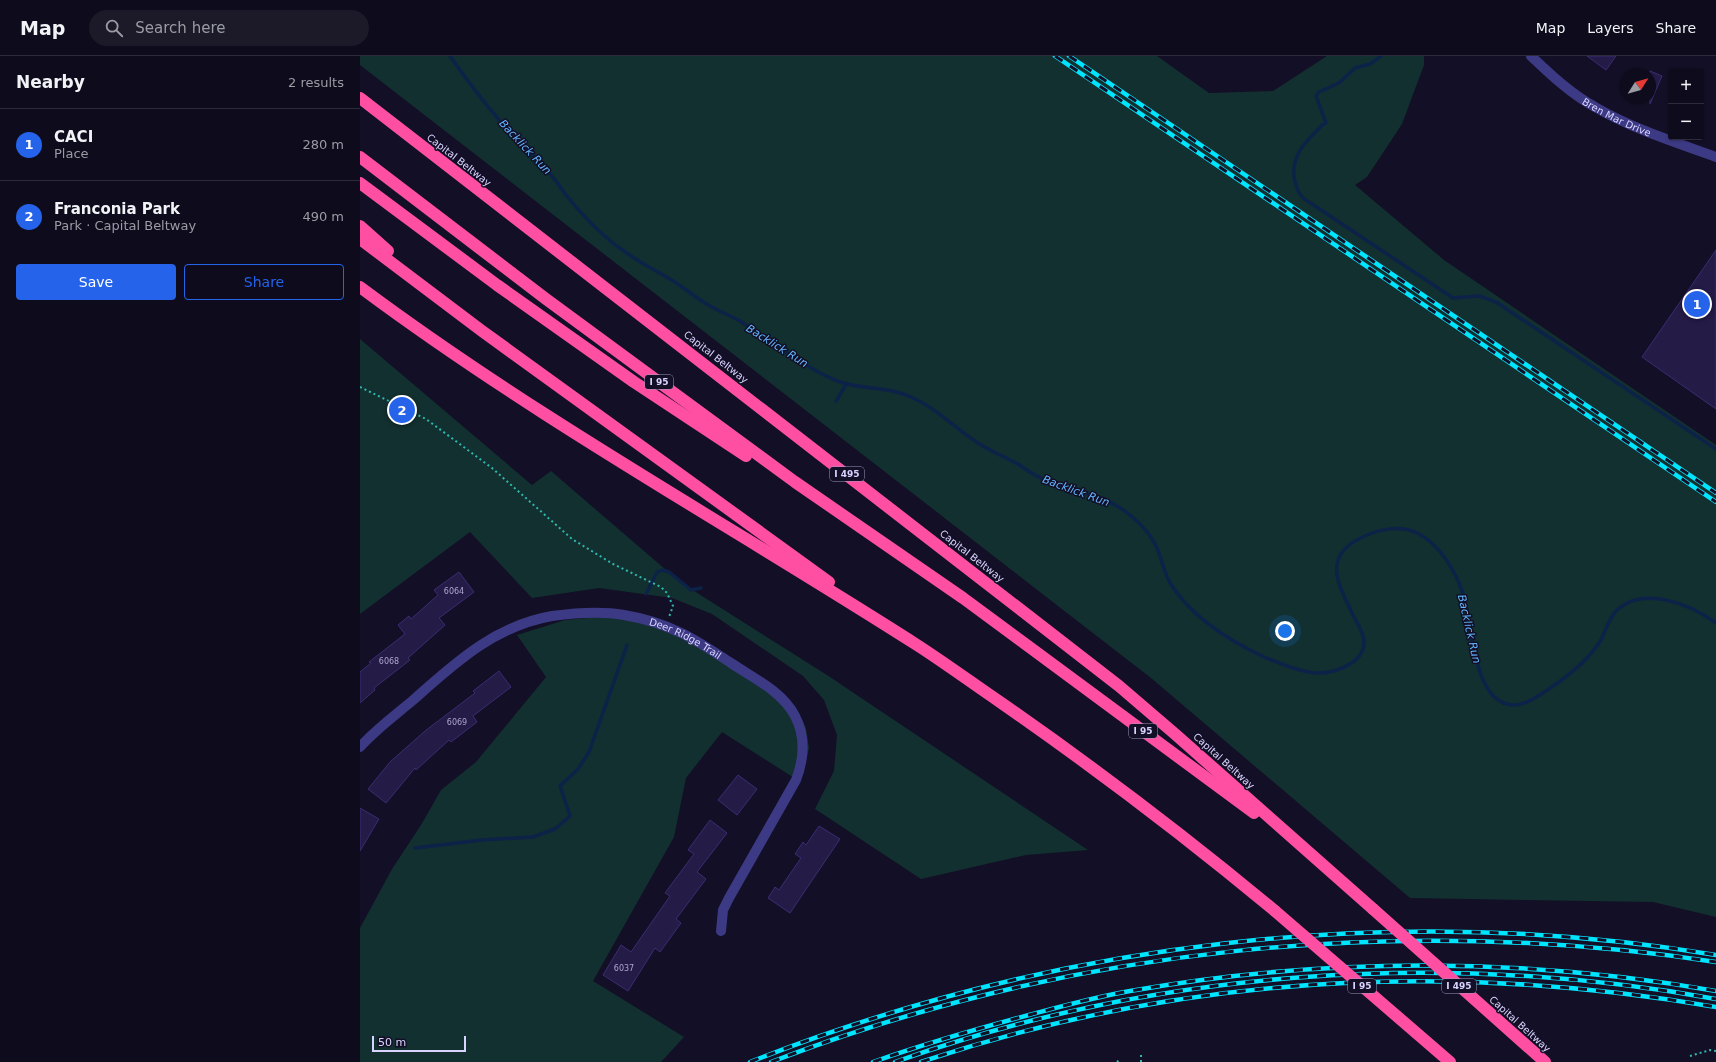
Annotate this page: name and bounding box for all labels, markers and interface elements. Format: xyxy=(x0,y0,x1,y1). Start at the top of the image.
search box xyxy=(89,10,369,46)
text: Map xyxy=(20,17,65,39)
icon: search xyxy=(103,17,125,39)
text: Search here xyxy=(135,19,225,37)
text: Map xyxy=(1536,20,1565,36)
text: Layers xyxy=(1587,20,1634,36)
text: Share xyxy=(1656,20,1696,36)
north arrow xyxy=(1620,68,1656,104)
map controls xyxy=(1668,68,1704,140)
button: + xyxy=(1668,68,1704,104)
text: Nearby xyxy=(16,72,85,92)
text: 2 results xyxy=(288,75,344,90)
street label: Bren Mar Drive xyxy=(1580,95,1653,138)
button: − xyxy=(1668,104,1704,140)
water label: Backlick Run xyxy=(496,117,554,177)
text: CACI xyxy=(54,128,93,146)
street label: Capital Beltway xyxy=(425,132,493,188)
text: 1 xyxy=(24,137,34,152)
text: 280 m xyxy=(302,137,344,152)
text: Place xyxy=(54,146,89,161)
text: Franconia Park xyxy=(54,200,180,218)
text: 2 xyxy=(24,209,34,224)
text: 490 m xyxy=(302,209,344,224)
text: Park · Capital Beltway xyxy=(54,218,196,233)
button: Save xyxy=(16,264,176,300)
button: Share xyxy=(184,264,344,300)
pin: 1 xyxy=(1684,289,1710,319)
water label: Backlick Run xyxy=(744,322,810,370)
street label: Capital Beltway xyxy=(682,329,750,385)
road number: I 95 xyxy=(645,375,673,389)
pin: 2 xyxy=(389,395,415,425)
road number: I 495 xyxy=(830,467,864,481)
water label: Backlick Run xyxy=(1041,473,1111,509)
street label: Capital Beltway xyxy=(938,528,1006,584)
house number: 6064 xyxy=(444,587,464,596)
water label: Backlick Run xyxy=(1455,593,1483,665)
street label: Deer Ridge Trail xyxy=(648,616,724,661)
your location xyxy=(1275,621,1295,641)
house number: 6068 xyxy=(379,657,399,666)
house number: 6069 xyxy=(447,718,467,727)
road number: I 95 xyxy=(1129,724,1157,738)
street label: Capital Beltway xyxy=(1191,731,1257,791)
house number: 6037 xyxy=(614,964,634,973)
road number: I 95 xyxy=(1348,979,1376,993)
road number: I 495 xyxy=(1442,979,1476,993)
street label: Capital Beltway xyxy=(1487,994,1553,1054)
scale bar xyxy=(372,1034,466,1053)
text: 50 m xyxy=(378,1036,406,1049)

